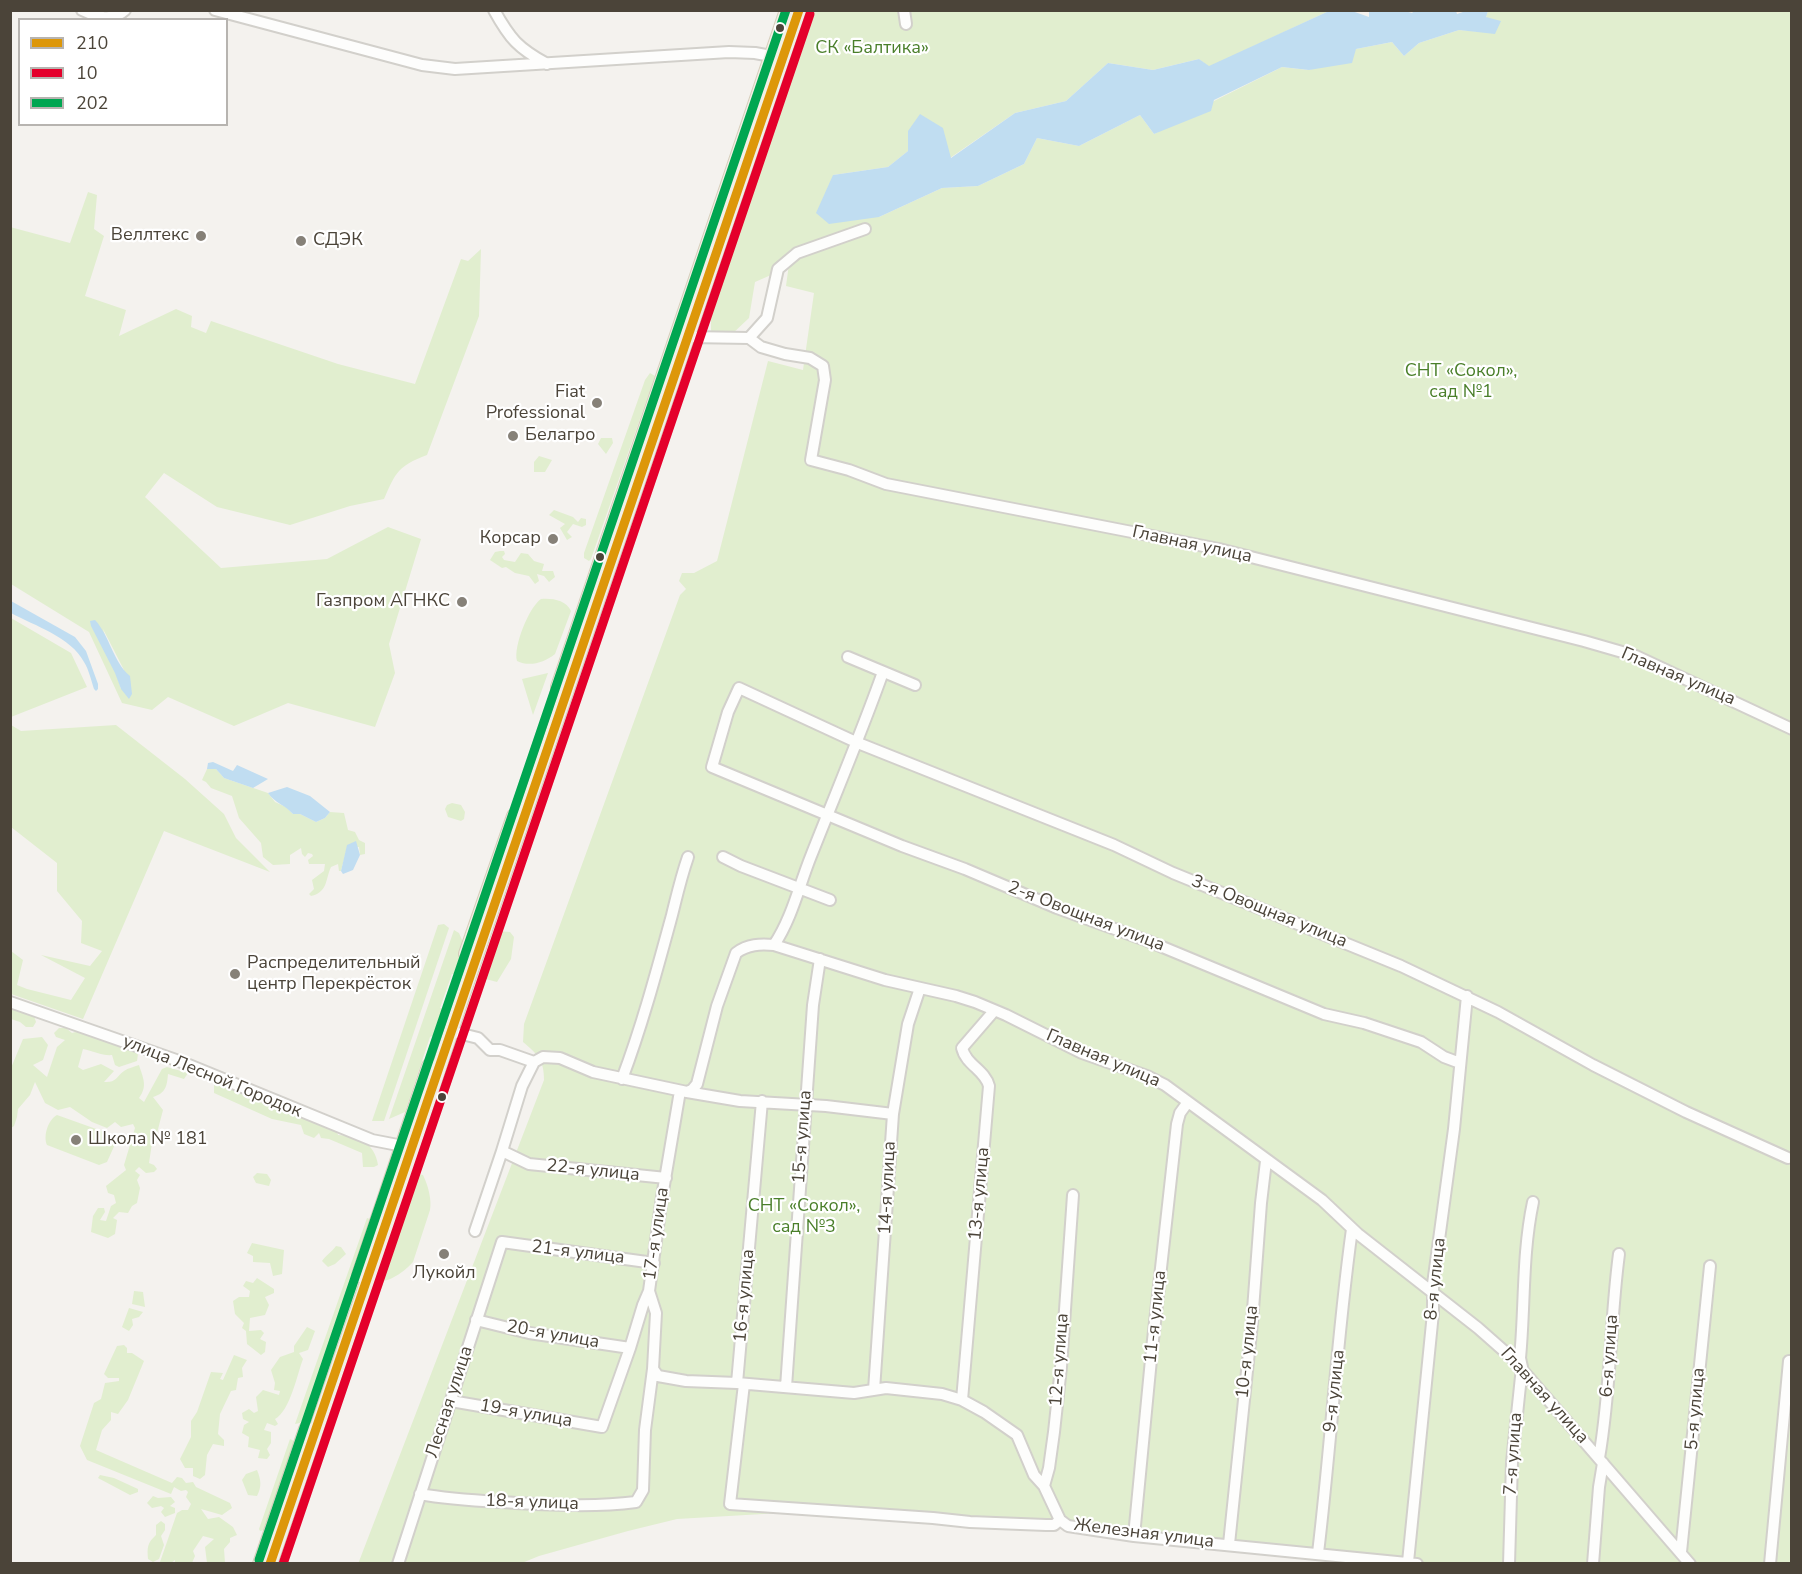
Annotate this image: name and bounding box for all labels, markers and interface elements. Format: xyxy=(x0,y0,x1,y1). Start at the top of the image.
legend xyxy=(18,18,228,126)
unlabelled marker xyxy=(774,22,786,34)
text: 210 xyxy=(76,31,108,55)
park label: СК «Балтика» xyxy=(815,38,929,60)
text: 10 xyxy=(76,61,98,85)
text: 202 xyxy=(76,91,108,115)
place label: Веллтекс xyxy=(111,225,189,247)
marker: Веллтекс xyxy=(194,229,208,243)
place label: СДЭК xyxy=(313,230,363,252)
marker: СДЭК xyxy=(294,234,308,248)
park label: СНТ «Сокол», сад №1 xyxy=(1405,361,1517,404)
place label: Fiat Professional xyxy=(486,382,585,424)
marker: Fiat Professional xyxy=(590,396,604,410)
place label: Белагро xyxy=(525,425,595,447)
marker: Белагро xyxy=(506,429,520,443)
street label: Главная улица xyxy=(1130,522,1254,568)
place label: Корсар xyxy=(480,528,541,550)
marker: Корсар xyxy=(546,532,560,546)
unlabelled marker xyxy=(594,551,606,563)
place label: Газпром АГНКС xyxy=(316,591,450,613)
marker: Газпром АГНКС xyxy=(455,595,469,609)
street label: Главная улица xyxy=(1618,643,1738,711)
street label: 3-я Овощная улица xyxy=(1188,871,1350,953)
street label: 2-я Овощная улица xyxy=(1005,877,1167,957)
place label: Распределительный центр Перекрёсток xyxy=(247,953,421,996)
marker: Распределительный центр Перекрёсток xyxy=(228,967,242,981)
street label: Главная улица xyxy=(1043,1025,1163,1093)
street label: улица Лесной Городок xyxy=(119,1031,305,1123)
street label: 15-я улица xyxy=(789,1089,817,1185)
unlabelled marker xyxy=(436,1091,448,1103)
place label: Школа № 181 xyxy=(88,1129,208,1151)
marker: Школа № 181 xyxy=(69,1133,83,1147)
street label: 14-я улица xyxy=(875,1141,901,1235)
street label: 13-я улица xyxy=(965,1146,995,1242)
street label: 22-я улица xyxy=(545,1155,641,1187)
street label: 17-я улица xyxy=(640,1186,674,1282)
park label: СНТ «Сокол», сад №3 xyxy=(748,1196,860,1238)
street label: 21-я улица xyxy=(530,1237,626,1269)
street label: 8-я улица xyxy=(1421,1237,1451,1321)
marker: Лукойл xyxy=(437,1247,451,1261)
street label: 16-я улица xyxy=(730,1248,760,1344)
place label: Лукойл xyxy=(412,1263,476,1285)
street label: 11-я улица xyxy=(1140,1269,1172,1365)
street label: 10-я улица xyxy=(1232,1304,1264,1400)
street label: 12-я улица xyxy=(1046,1312,1074,1408)
street label: 6-я улица xyxy=(1596,1314,1624,1398)
street label: 20-я улица xyxy=(505,1316,601,1354)
street label: Лесная улица xyxy=(422,1343,478,1461)
street label: Главная улица xyxy=(1495,1343,1593,1449)
street label: 9-я улица xyxy=(1320,1349,1350,1433)
street label: 5-я улица xyxy=(1682,1367,1710,1451)
street label: 19-я улица xyxy=(478,1395,574,1433)
street label: 7-я улица xyxy=(1500,1412,1528,1496)
street label: 18-я улица xyxy=(485,1491,579,1515)
street label: Железная улица xyxy=(1073,1515,1215,1553)

